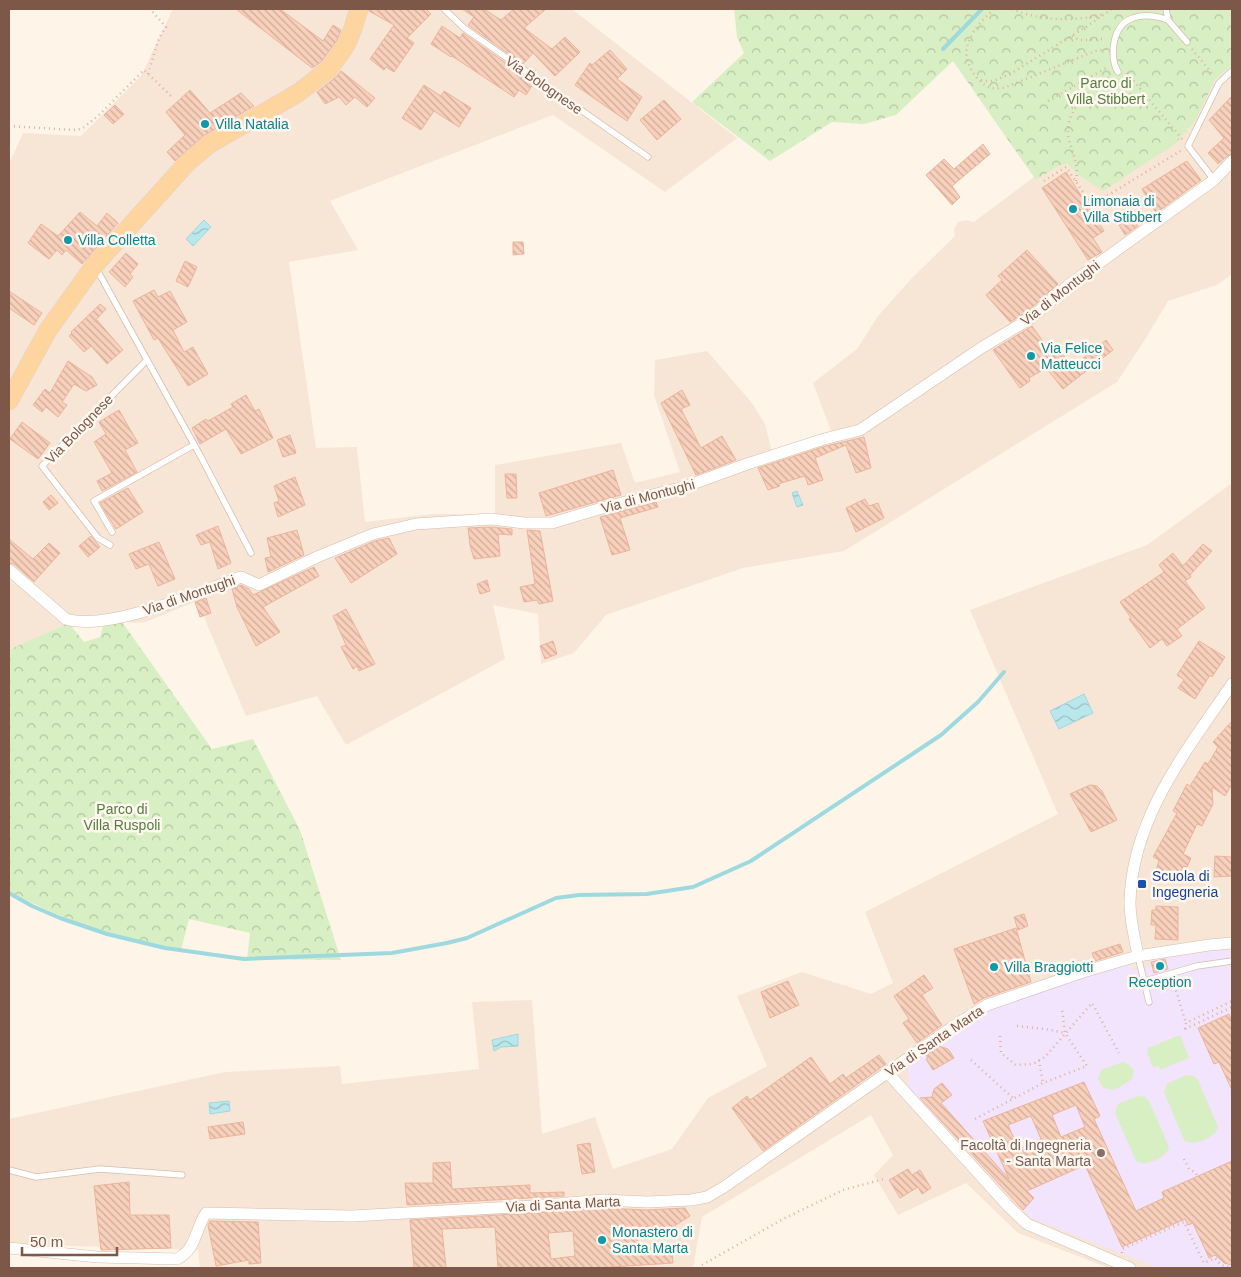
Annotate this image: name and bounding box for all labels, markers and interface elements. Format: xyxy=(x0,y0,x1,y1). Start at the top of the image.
street label: Via Bolognese xyxy=(503,53,586,117)
park label: Parco di Villa Stibbert xyxy=(1067,75,1145,107)
place label: Villa Natalia xyxy=(215,116,289,132)
marker: Villa Natalia xyxy=(199,118,211,130)
place label: Limonaia di Villa Stibbert xyxy=(1083,193,1161,225)
marker: Limonaia di Villa Stibbert xyxy=(1067,203,1079,215)
place label: Villa Colletta xyxy=(78,232,156,248)
marker: Villa Colletta xyxy=(62,234,74,246)
street label: Via di Montughi xyxy=(1017,257,1103,329)
place label: Via Felice Matteucci xyxy=(1041,340,1102,372)
marker: Via Felice Matteucci xyxy=(1025,350,1037,362)
street label: Via Bolognese xyxy=(42,391,116,467)
street label: Via di Montughi xyxy=(599,476,697,516)
street label: Via di Montughi xyxy=(141,572,237,618)
park label: Parco di Villa Ruspoli xyxy=(84,801,160,833)
place label: Scuola di Ingegneria xyxy=(1152,868,1218,900)
marker: Scuola di Ingegneria xyxy=(1136,878,1148,890)
place label: Villa Braggiotti xyxy=(1004,959,1093,975)
marker: Reception xyxy=(1154,960,1166,972)
marker: Villa Braggiotti xyxy=(988,961,1000,973)
place label: Reception xyxy=(1128,974,1192,990)
street label: Via di Santa Marta xyxy=(882,1002,986,1080)
place label: Facoltà di Ingegneria - Santa Marta xyxy=(960,1137,1091,1169)
marker: Facoltà di Ingegneria - Santa Marta xyxy=(1095,1147,1107,1159)
street label: Via di Santa Marta xyxy=(505,1193,621,1215)
scale bar xyxy=(22,1224,118,1256)
place label: Monastero di Santa Marta xyxy=(612,1224,693,1256)
text: 50 m xyxy=(30,1233,63,1250)
marker: Monastero di Santa Marta xyxy=(596,1234,608,1246)

